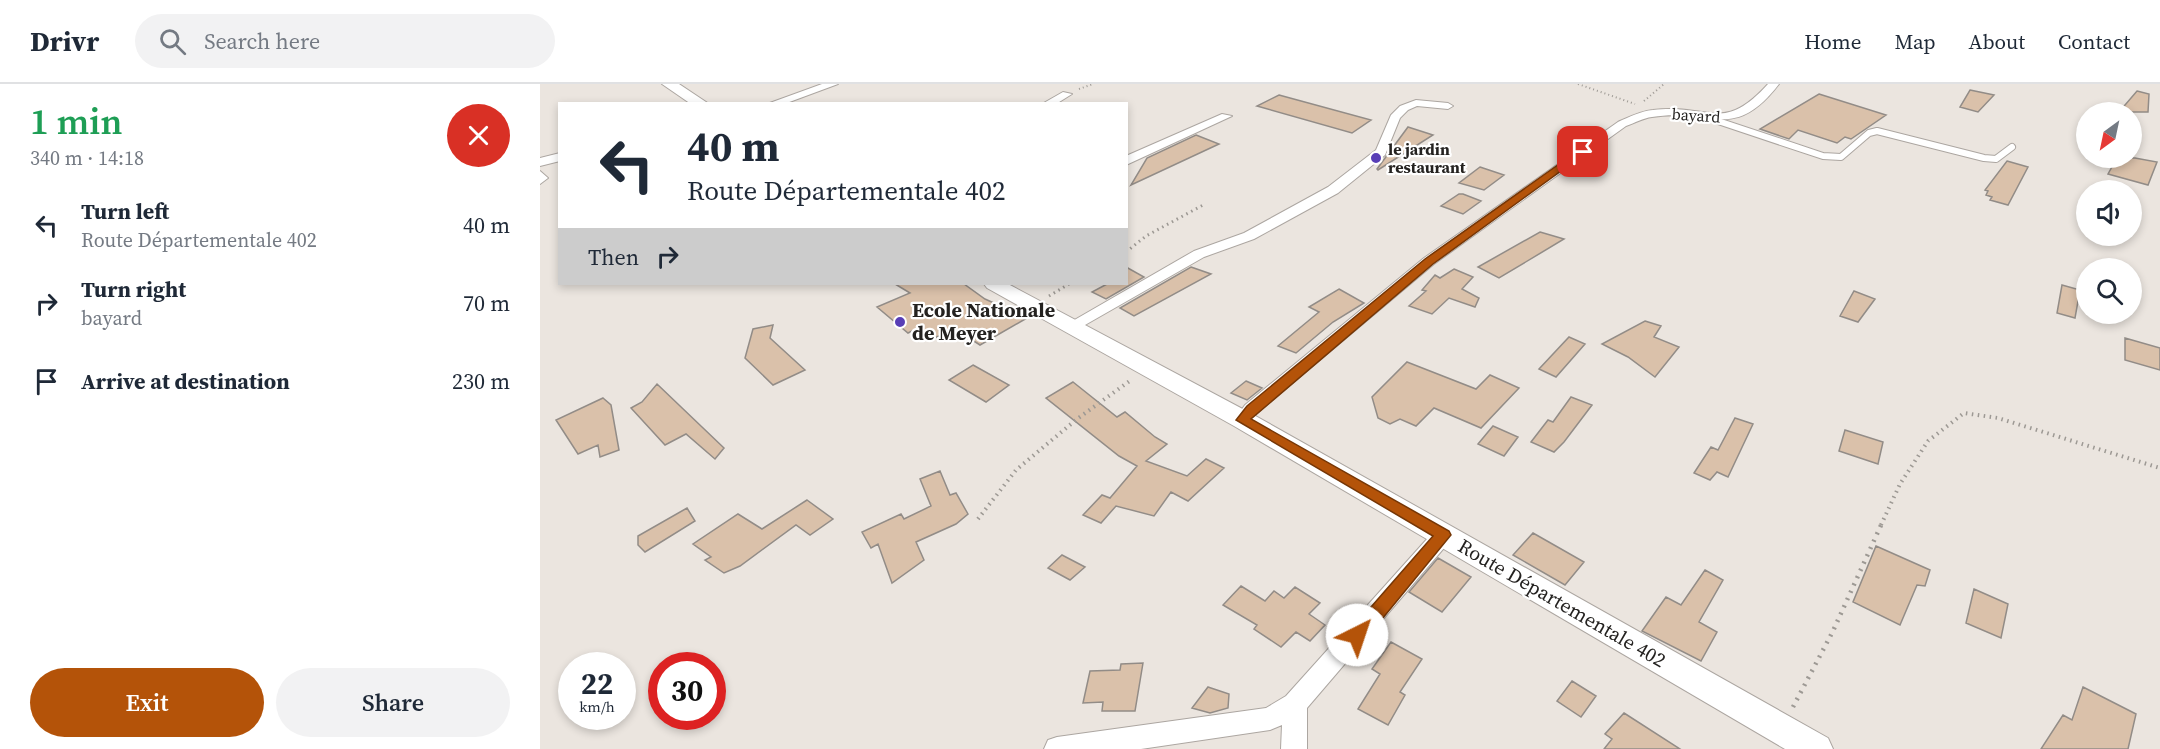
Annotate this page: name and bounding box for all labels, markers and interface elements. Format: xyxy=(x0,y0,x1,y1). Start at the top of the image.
search box xyxy=(135,14,555,68)
text: Drivr xyxy=(30,22,99,60)
icon: search xyxy=(156,25,189,58)
text: Search here xyxy=(204,26,320,56)
text: Home xyxy=(1804,27,1862,56)
text: Map xyxy=(1895,27,1936,56)
text: About xyxy=(1969,27,2025,56)
text: Contact xyxy=(2058,27,2130,56)
text: 1 min xyxy=(30,97,122,146)
street label: bayard xyxy=(1671,102,1721,128)
north arrow xyxy=(2076,102,2142,168)
map controls xyxy=(2076,102,2142,324)
button: close xyxy=(447,104,510,167)
text: 40 m xyxy=(687,117,780,175)
icon: left xyxy=(588,126,666,204)
pin xyxy=(1557,126,1608,177)
icon: arrive xyxy=(1566,135,1599,168)
place label: le jardin restaurant xyxy=(1388,138,1466,178)
text: 340 m · 14:18 xyxy=(30,144,144,172)
marker: le jardin restaurant xyxy=(1369,151,1383,165)
text: Route Départementale 402 xyxy=(687,172,1005,209)
button: sound xyxy=(2076,180,2142,246)
text: Turn left xyxy=(81,196,169,226)
icon: left xyxy=(30,209,63,242)
text: 40 m xyxy=(463,210,510,240)
text: Route Départementale 402 xyxy=(81,226,317,254)
icon: right xyxy=(651,240,684,273)
text: Then xyxy=(588,242,639,272)
button: search xyxy=(2076,258,2142,324)
text: Turn right xyxy=(81,274,186,304)
icon: right xyxy=(30,287,63,320)
text: 70 m xyxy=(463,288,510,318)
place label: Ecole Nationale de Meyer xyxy=(912,296,1055,347)
text: bayard xyxy=(81,304,142,332)
marker: Ecole Nationale de Meyer xyxy=(893,315,907,329)
icon: arrive xyxy=(30,365,63,398)
text: Arrive at destination xyxy=(81,366,290,396)
text: 230 m xyxy=(452,366,510,396)
street label: Route Départementale 402 xyxy=(1453,532,1671,674)
position arrow xyxy=(1325,603,1389,667)
speed limit sign: 30 xyxy=(648,652,726,730)
text: 22 xyxy=(581,663,613,704)
button: Exit xyxy=(30,668,264,737)
button: Share xyxy=(276,668,510,737)
text: km/h xyxy=(579,696,615,717)

